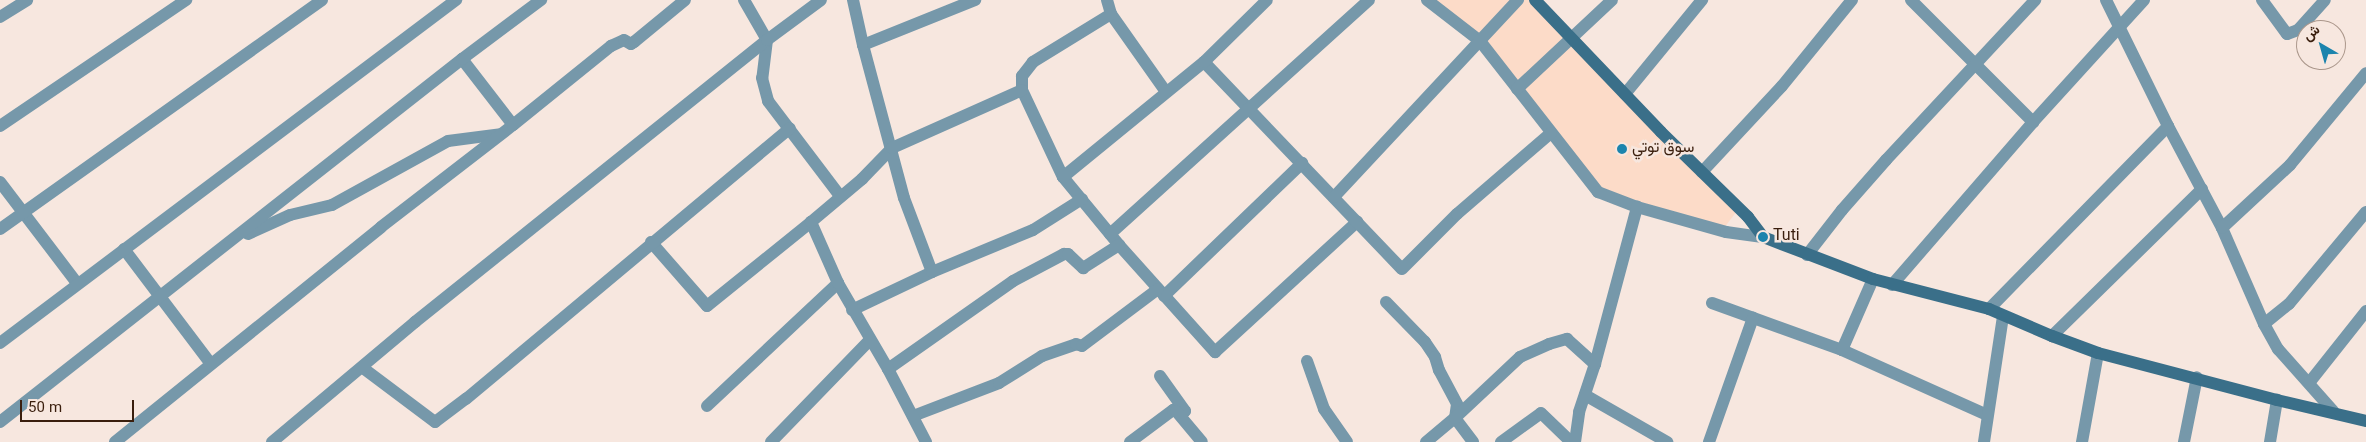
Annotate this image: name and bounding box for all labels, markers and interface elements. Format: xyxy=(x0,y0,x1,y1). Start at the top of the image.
north arrow xyxy=(2296,20,2346,70)
text: ش xyxy=(2299,20,2326,48)
place label: سوق توتي xyxy=(1632,139,1694,159)
marker: سوق توتي xyxy=(1616,143,1628,155)
place label: Tuti xyxy=(1773,227,1800,247)
marker: Tuti xyxy=(1757,231,1769,243)
scale bar xyxy=(22,390,136,422)
text: 50 m xyxy=(28,397,62,420)

